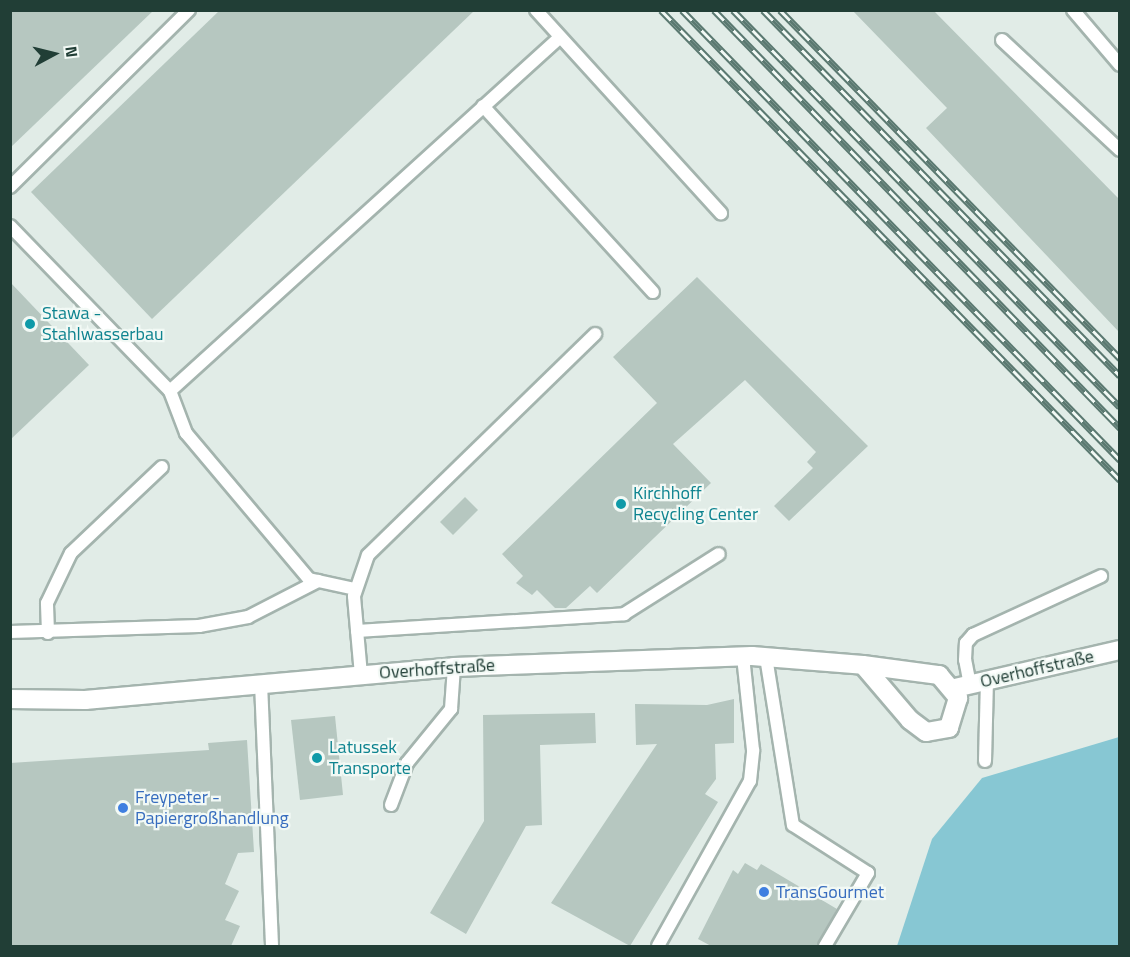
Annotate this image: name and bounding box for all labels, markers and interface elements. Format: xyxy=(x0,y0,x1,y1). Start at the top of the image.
north arrow xyxy=(24,24,84,84)
text: N xyxy=(59,45,84,59)
place label: Stawa - Stahlwasserbau xyxy=(42,303,163,346)
marker: Stawa - Stahlwasserbau xyxy=(23,317,37,331)
place label: Kirchhoff Recycling Center xyxy=(633,483,758,526)
marker: Kirchhoff Recycling Center xyxy=(614,497,628,511)
street label: Overhoffstraße xyxy=(978,645,1096,693)
street label: Overhoffstraße xyxy=(378,654,496,684)
place label: Latussek Transporte xyxy=(329,737,411,780)
marker: Latussek Transporte xyxy=(310,751,324,765)
place label: Freypeter - Papiergroßhandlung xyxy=(135,787,289,830)
marker: Freypeter - Papiergroßhandlung xyxy=(116,801,130,815)
place label: TransGourmet xyxy=(776,881,884,903)
marker: TransGourmet xyxy=(757,885,771,899)

